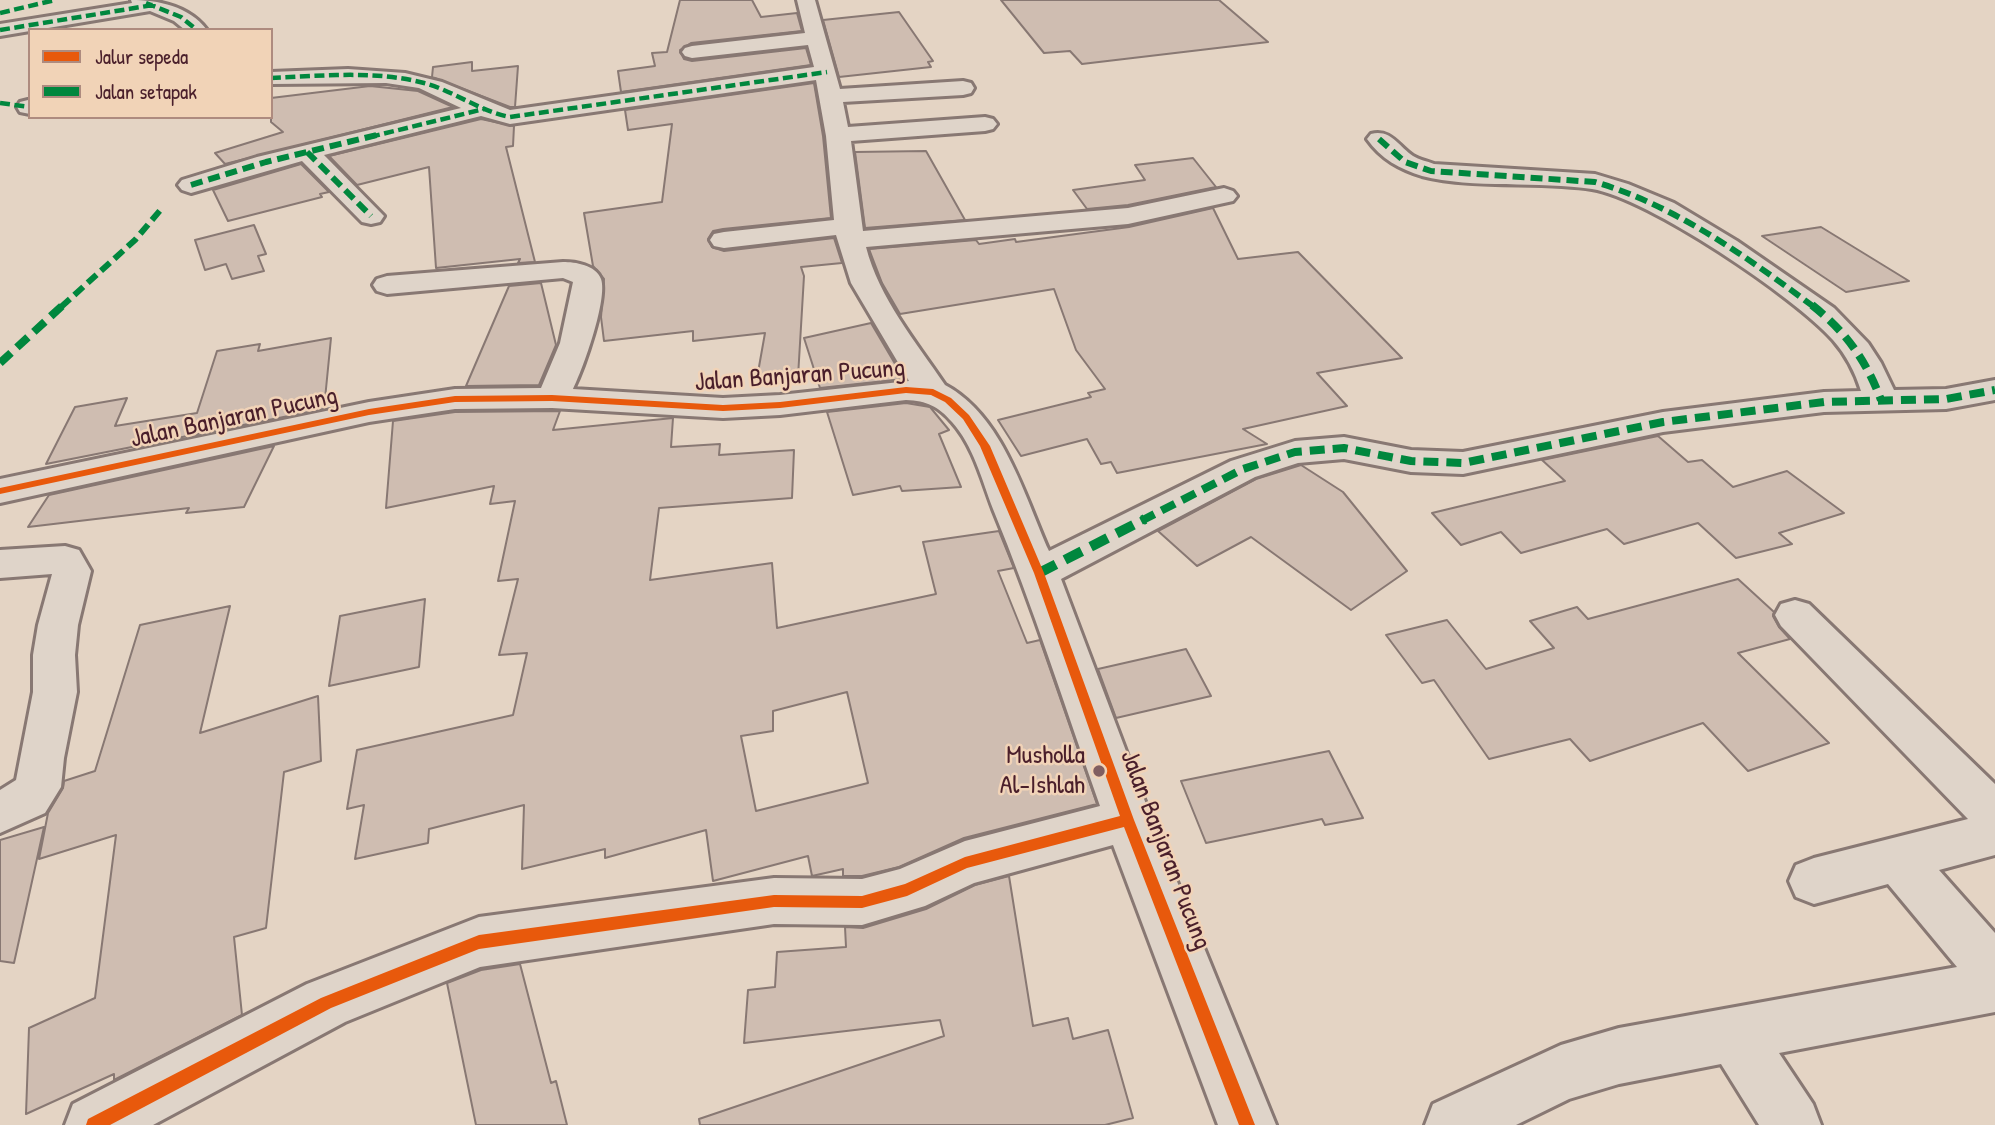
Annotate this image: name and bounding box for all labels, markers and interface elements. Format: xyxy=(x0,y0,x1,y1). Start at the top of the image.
legend xyxy=(28,28,273,119)
text: Jalur sepeda xyxy=(95,42,188,71)
text: Jalan setapak xyxy=(95,77,197,106)
street label: Jalan Banjaran Pucung xyxy=(694,353,906,399)
street label: Jalan Banjaran Pucung xyxy=(128,381,340,455)
place label: Musholla Al-Ishlah xyxy=(1000,740,1085,802)
street label: Jalan Banjaran Pucung xyxy=(1113,746,1217,954)
marker: Musholla Al-Ishlah xyxy=(1091,763,1107,779)

